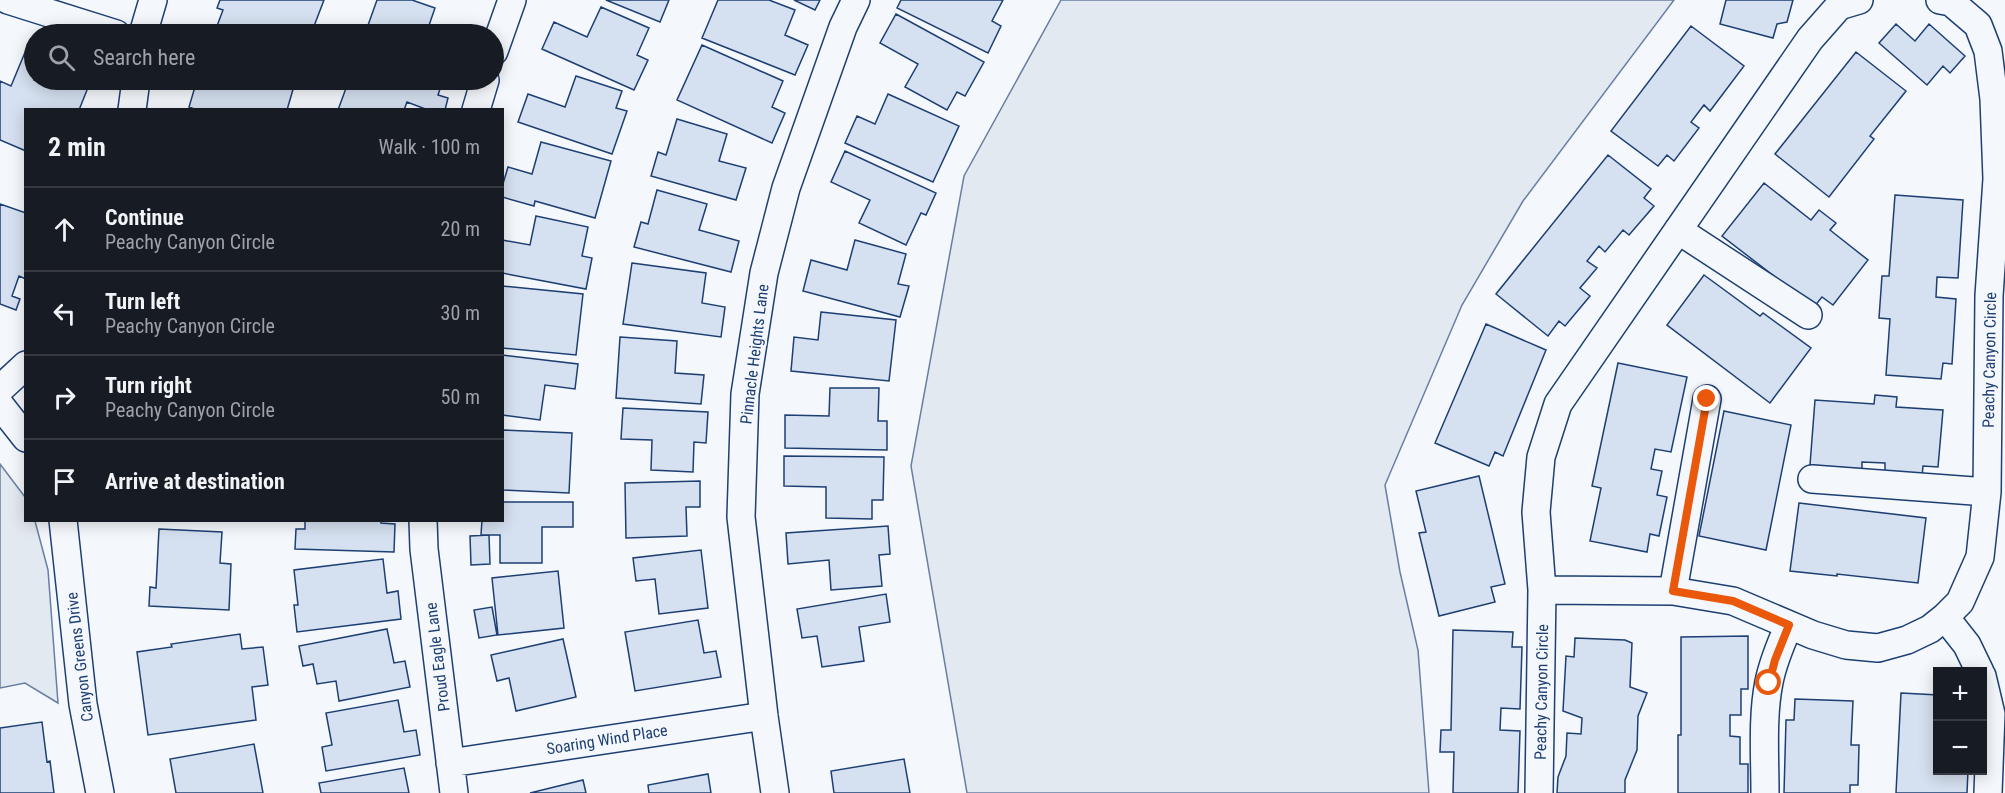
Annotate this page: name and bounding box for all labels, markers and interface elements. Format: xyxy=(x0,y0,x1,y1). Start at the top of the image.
search box xyxy=(24,24,504,90)
icon: search xyxy=(45,41,78,74)
text: Search here xyxy=(93,45,195,70)
text: 2 min xyxy=(48,132,106,162)
text: Walk · 100 m xyxy=(379,135,480,159)
text: Continue xyxy=(105,205,184,230)
icon: ahead xyxy=(48,213,81,246)
text: 20 m xyxy=(441,217,480,241)
text: Peachy Canyon Circle xyxy=(105,230,275,254)
street label: Pinnacle Heights Lane xyxy=(736,283,773,425)
text: Turn left xyxy=(105,289,180,314)
street label: Peachy Canyon Circle xyxy=(1979,292,2000,428)
icon: left xyxy=(48,297,81,330)
text: 30 m xyxy=(441,301,480,325)
text: Peachy Canyon Circle xyxy=(105,314,275,338)
text: Turn right xyxy=(105,373,192,398)
icon: right xyxy=(48,381,81,414)
text: 50 m xyxy=(441,385,480,409)
route end xyxy=(1693,385,1719,411)
text: Peachy Canyon Circle xyxy=(105,398,275,422)
icon: arrive xyxy=(48,465,81,498)
text: Arrive at destination xyxy=(105,469,285,494)
street label: Canyon Greens Drive xyxy=(62,591,97,723)
street label: Proud Eagle Lane xyxy=(421,601,454,713)
street label: Peachy Canyon Circle xyxy=(1531,624,1552,760)
map controls xyxy=(1933,667,1987,775)
button: + xyxy=(1933,667,1987,721)
route start xyxy=(1755,669,1781,695)
street label: Soaring Wind Place xyxy=(545,721,669,758)
button: − xyxy=(1933,721,1987,775)

